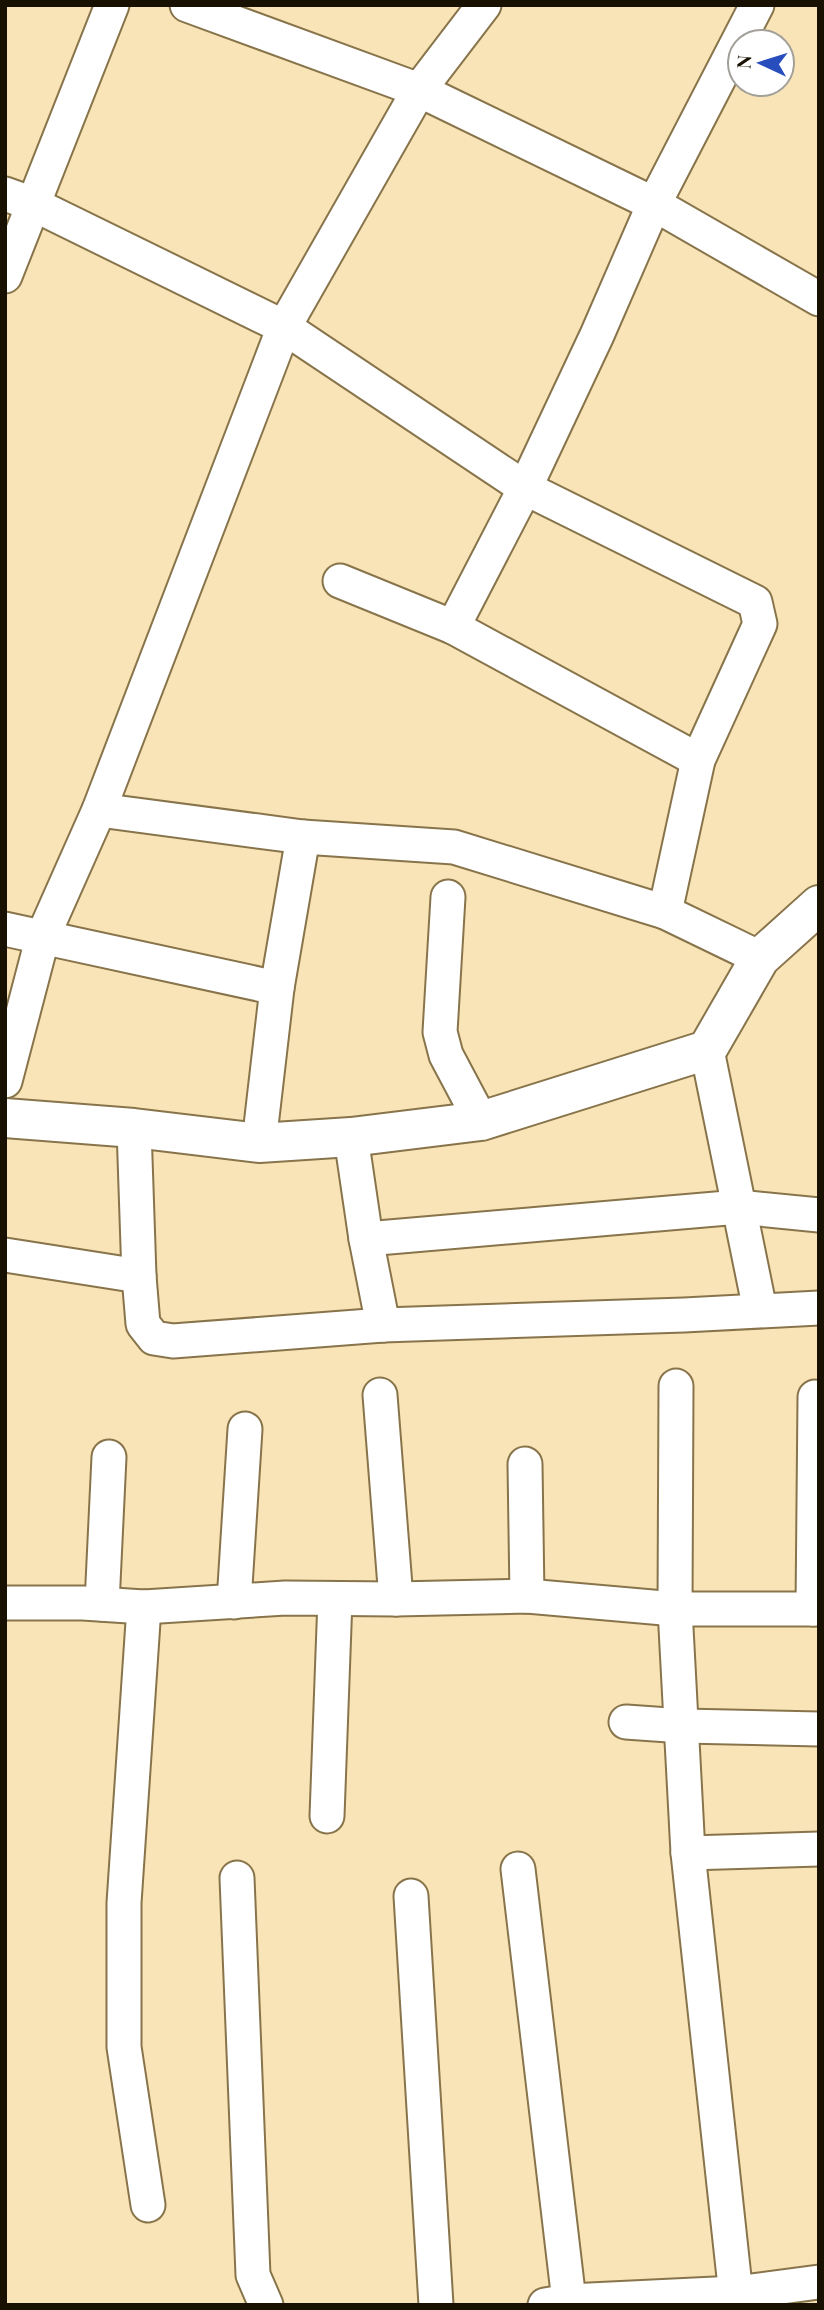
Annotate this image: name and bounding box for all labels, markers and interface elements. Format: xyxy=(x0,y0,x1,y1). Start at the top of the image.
north arrow xyxy=(726,28,796,98)
text: N xyxy=(730,54,757,69)

